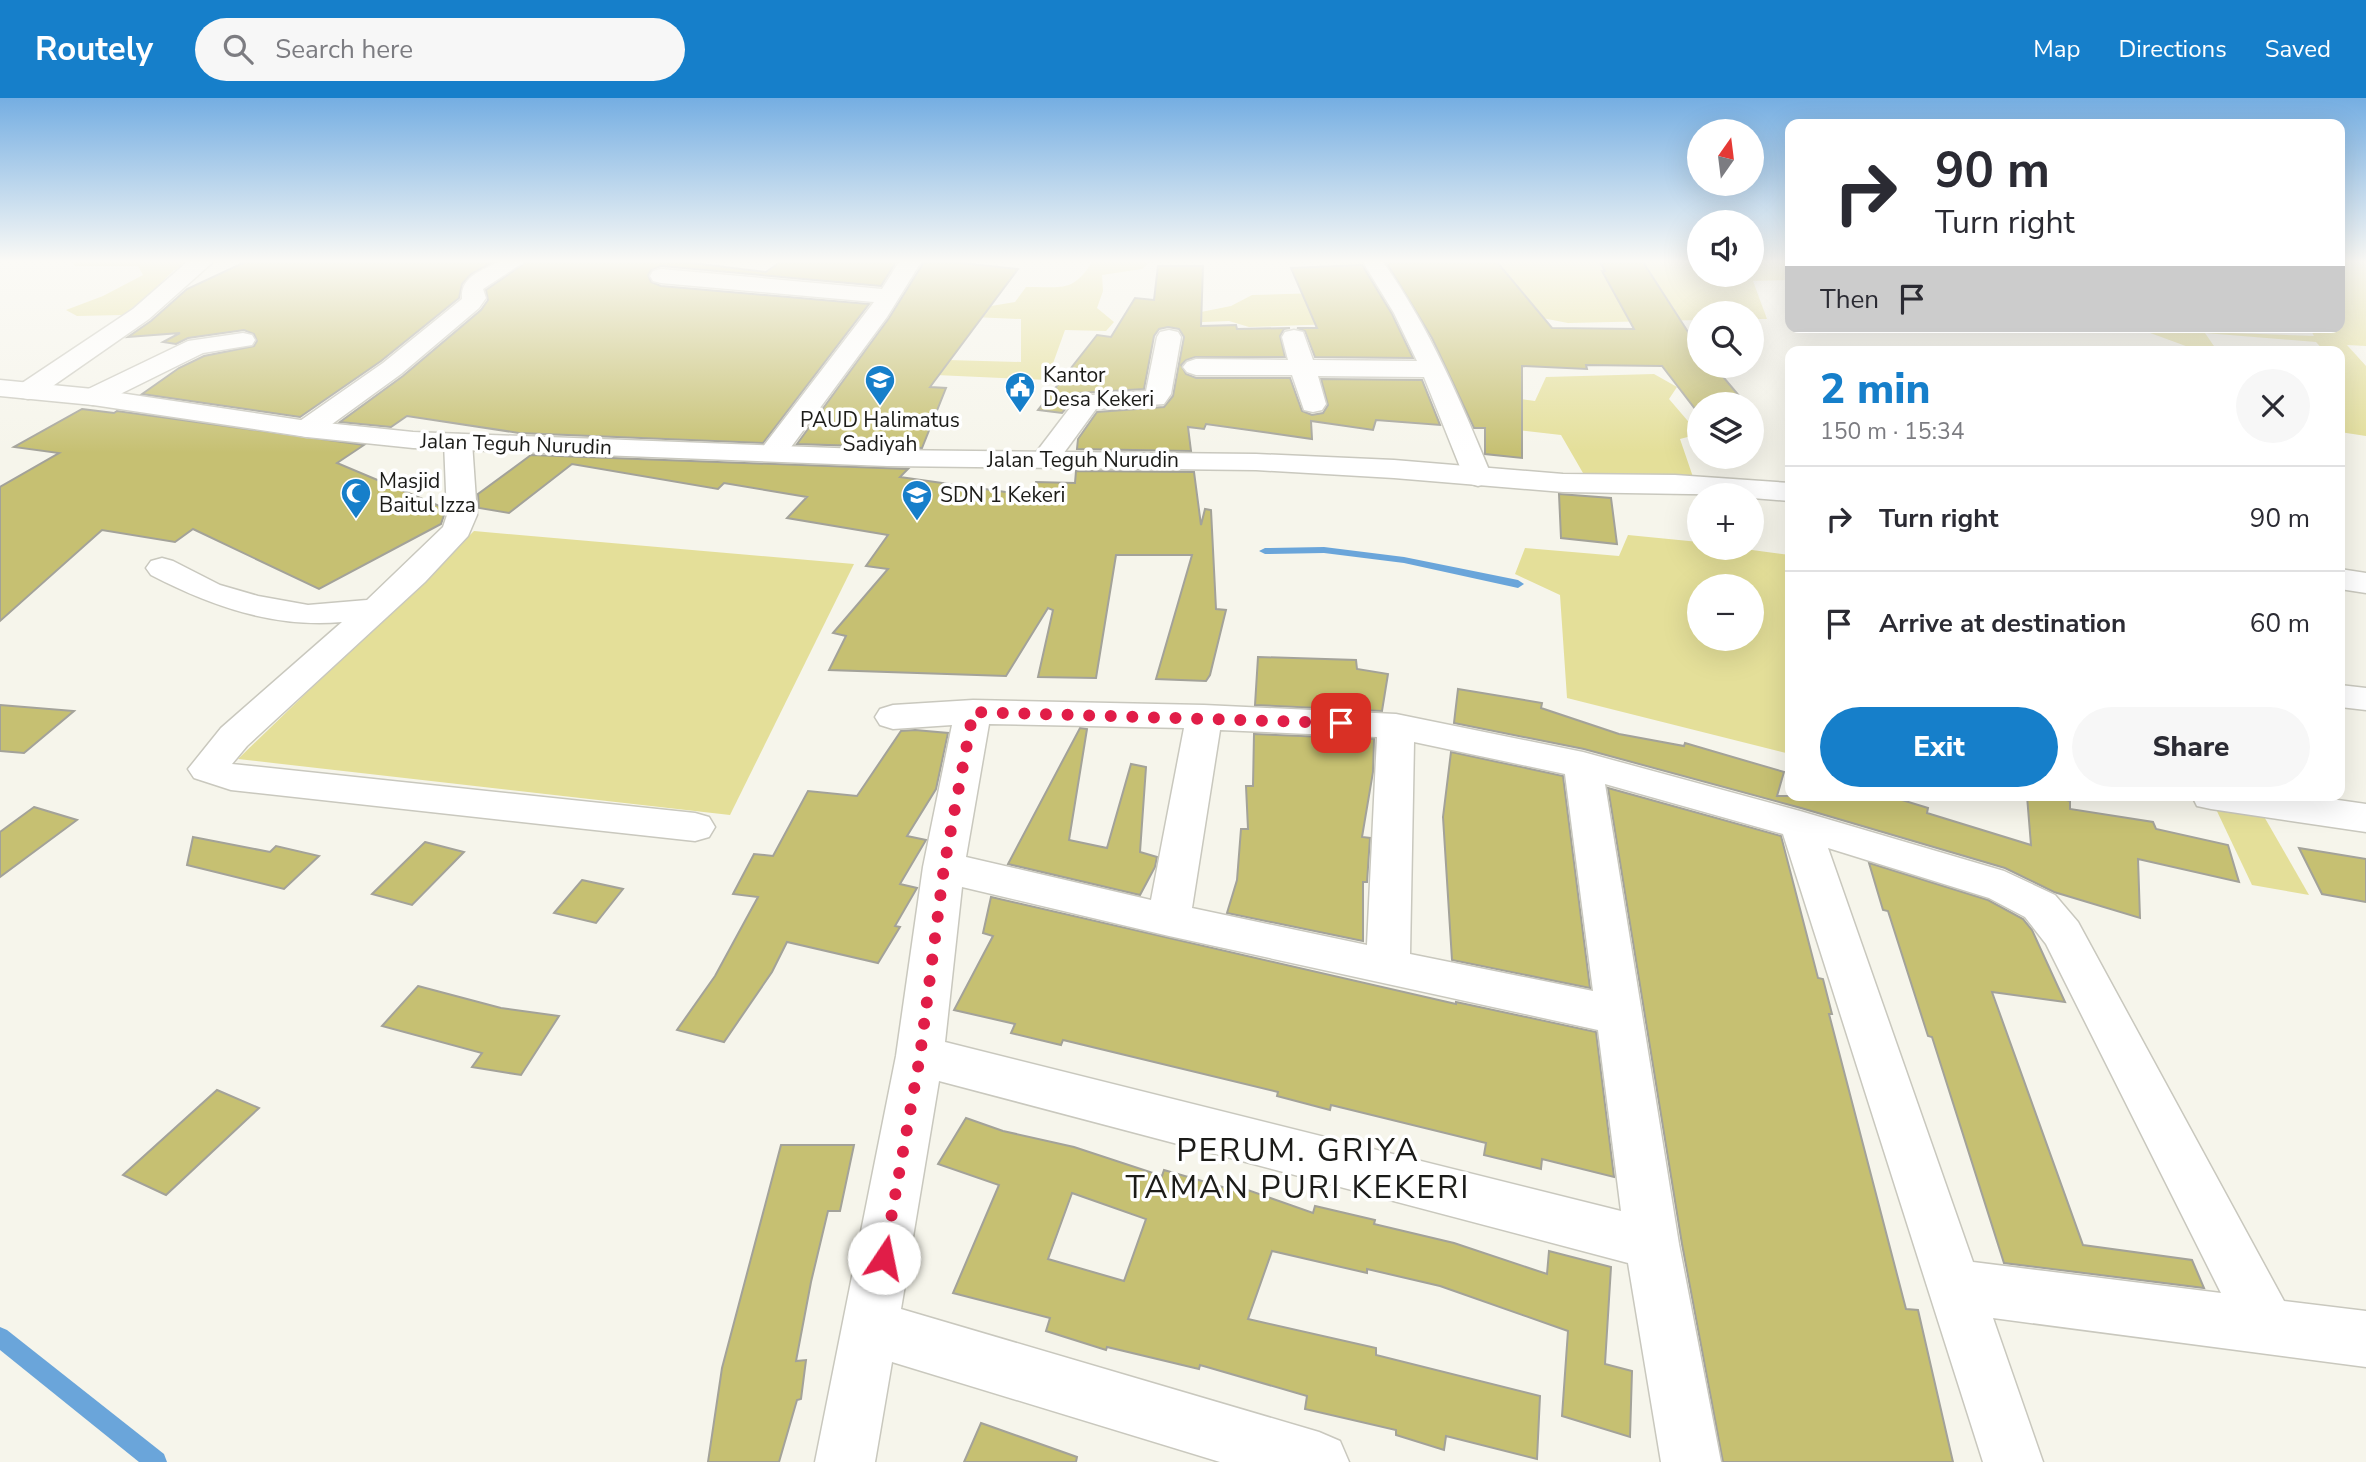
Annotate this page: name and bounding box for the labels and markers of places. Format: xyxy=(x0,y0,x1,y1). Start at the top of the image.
place label: Kantor Desa Kekeri xyxy=(1043,361,1154,413)
school or university icon: PAUD Halimatus Sadiyah xyxy=(863,363,897,407)
public building icon: Kantor Desa Kekeri xyxy=(1003,370,1037,414)
place label: PAUD Halimatus Sadiyah xyxy=(800,406,960,458)
place label: Masjid Baitul Izza xyxy=(379,467,476,519)
mosque icon: Masjid Baitul Izza xyxy=(339,476,373,520)
school or university icon: SDN 1 Kekeri xyxy=(900,478,934,522)
place label: SDN 1 Kekeri xyxy=(940,481,1065,509)
pin xyxy=(1311,693,1371,753)

